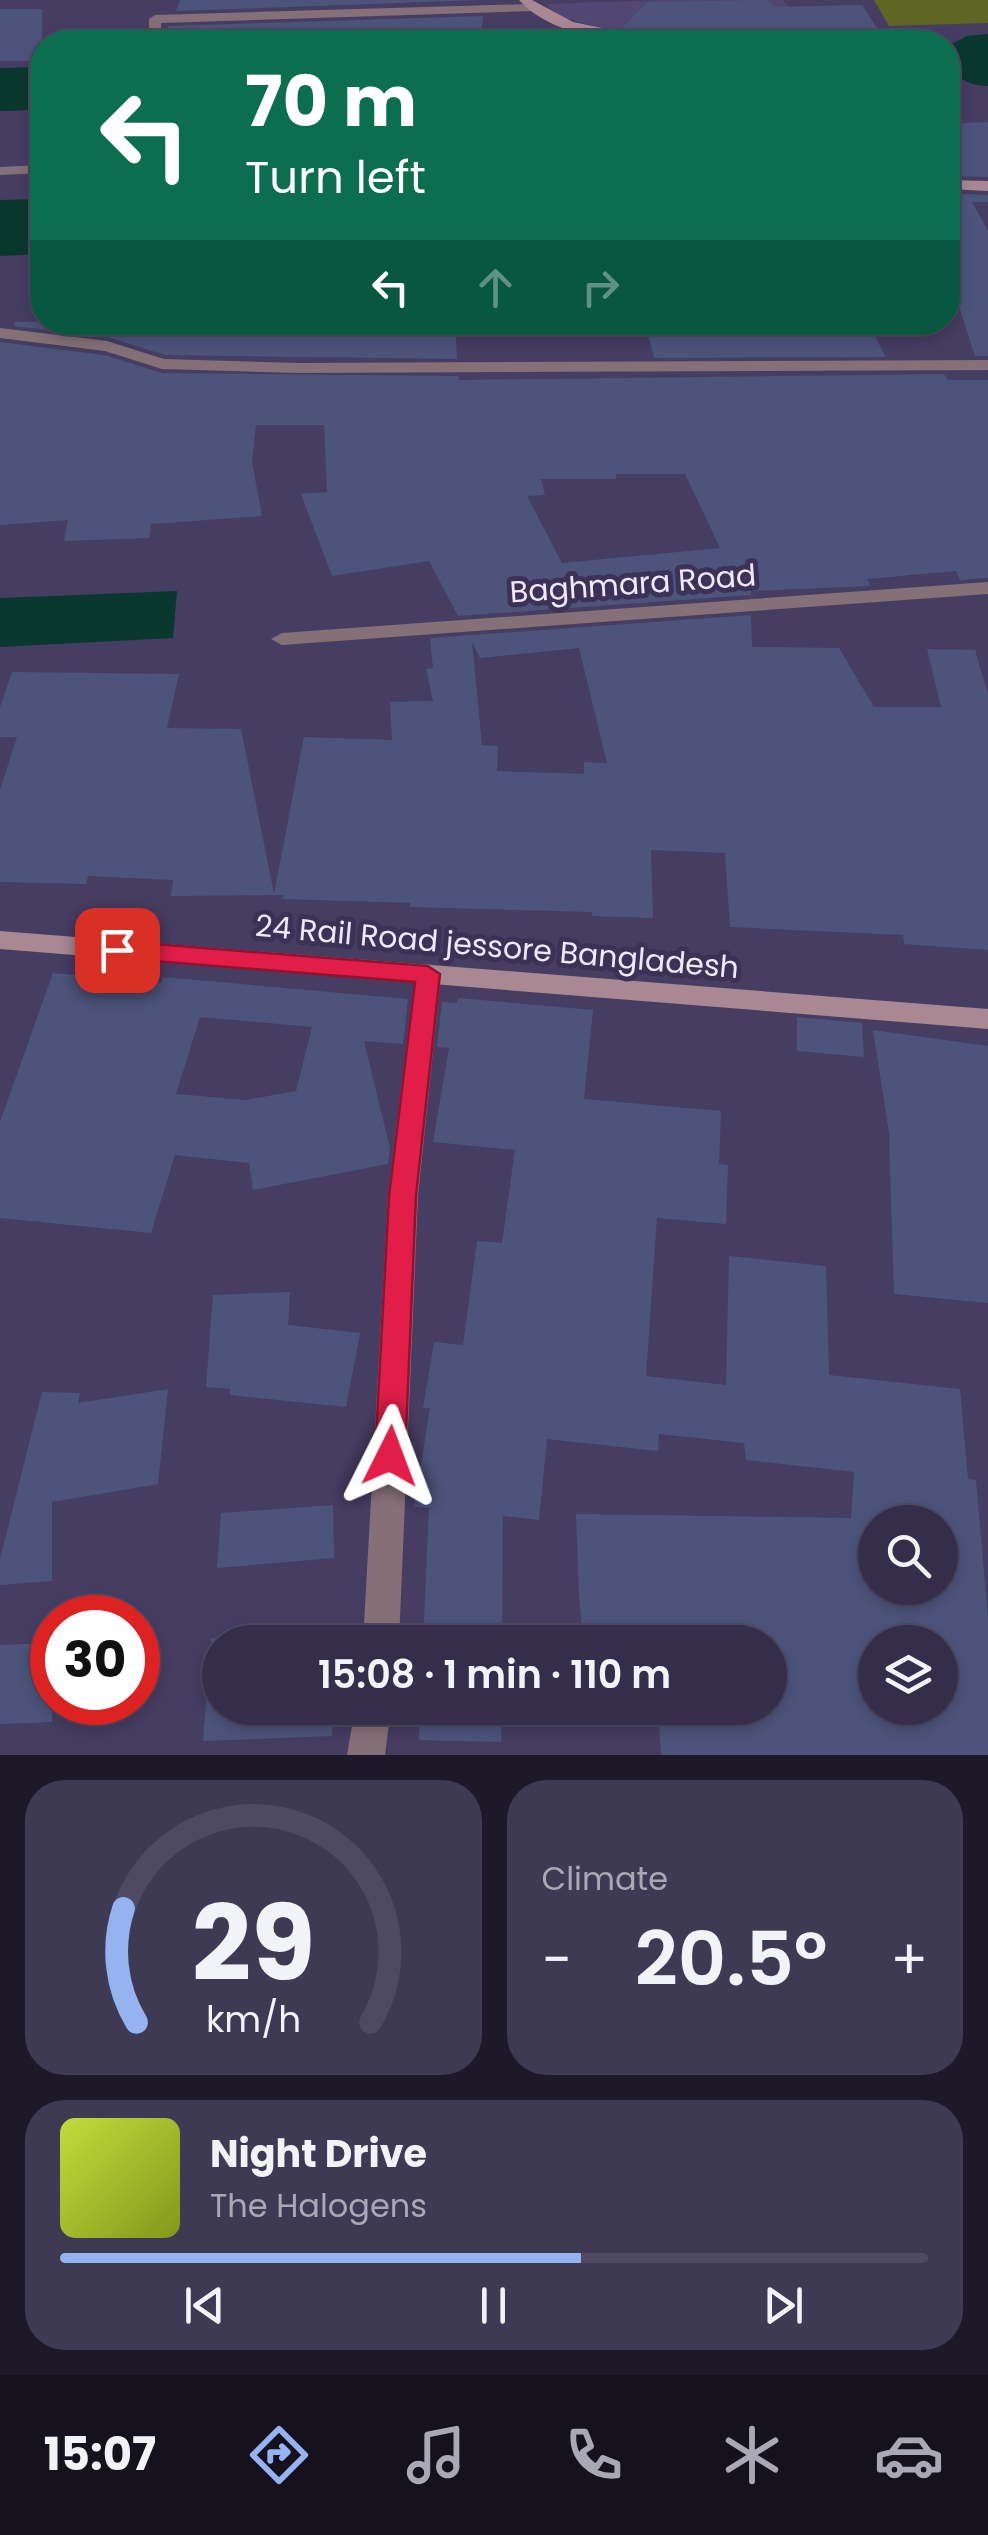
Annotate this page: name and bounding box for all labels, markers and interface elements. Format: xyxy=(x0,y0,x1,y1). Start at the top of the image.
text: 70 m xyxy=(245,52,417,151)
icon: left xyxy=(80,70,210,200)
text: Turn left xyxy=(245,146,426,209)
icon: left xyxy=(363,260,418,315)
icon: ahead xyxy=(468,260,523,315)
icon: right xyxy=(573,260,628,315)
street label: Baghmara Road xyxy=(508,553,758,614)
street label: 24 Rail Road jessore Bangladesh xyxy=(253,904,741,989)
pin xyxy=(75,908,160,993)
icon: arrive xyxy=(90,923,145,978)
position arrow xyxy=(338,1404,442,1508)
map controls xyxy=(858,1505,958,1725)
button: search xyxy=(858,1505,958,1605)
speed limit sign: 30 xyxy=(30,1595,160,1725)
button: layers xyxy=(858,1625,958,1725)
text: 15:08 · 1 min · 110 m xyxy=(318,1648,671,1701)
text: Climate xyxy=(542,1856,668,1901)
text: 29 xyxy=(192,1871,315,2016)
text: 20.5° xyxy=(635,1906,827,2011)
text: − xyxy=(542,1921,572,1998)
text: + xyxy=(890,1921,928,1998)
text: km/h xyxy=(206,1994,301,2045)
text: Night Drive xyxy=(210,2127,427,2180)
text: The Halogens xyxy=(210,2183,427,2228)
icon: previous xyxy=(177,2278,232,2333)
icon: pause xyxy=(466,2278,521,2333)
icon: next xyxy=(756,2278,811,2333)
icon: directions xyxy=(244,2420,314,2490)
icon: music xyxy=(401,2420,471,2490)
icon: phone xyxy=(559,2420,629,2490)
icon: climate xyxy=(717,2420,787,2490)
icon: car xyxy=(874,2420,944,2490)
text: 15:07 xyxy=(44,2423,156,2486)

